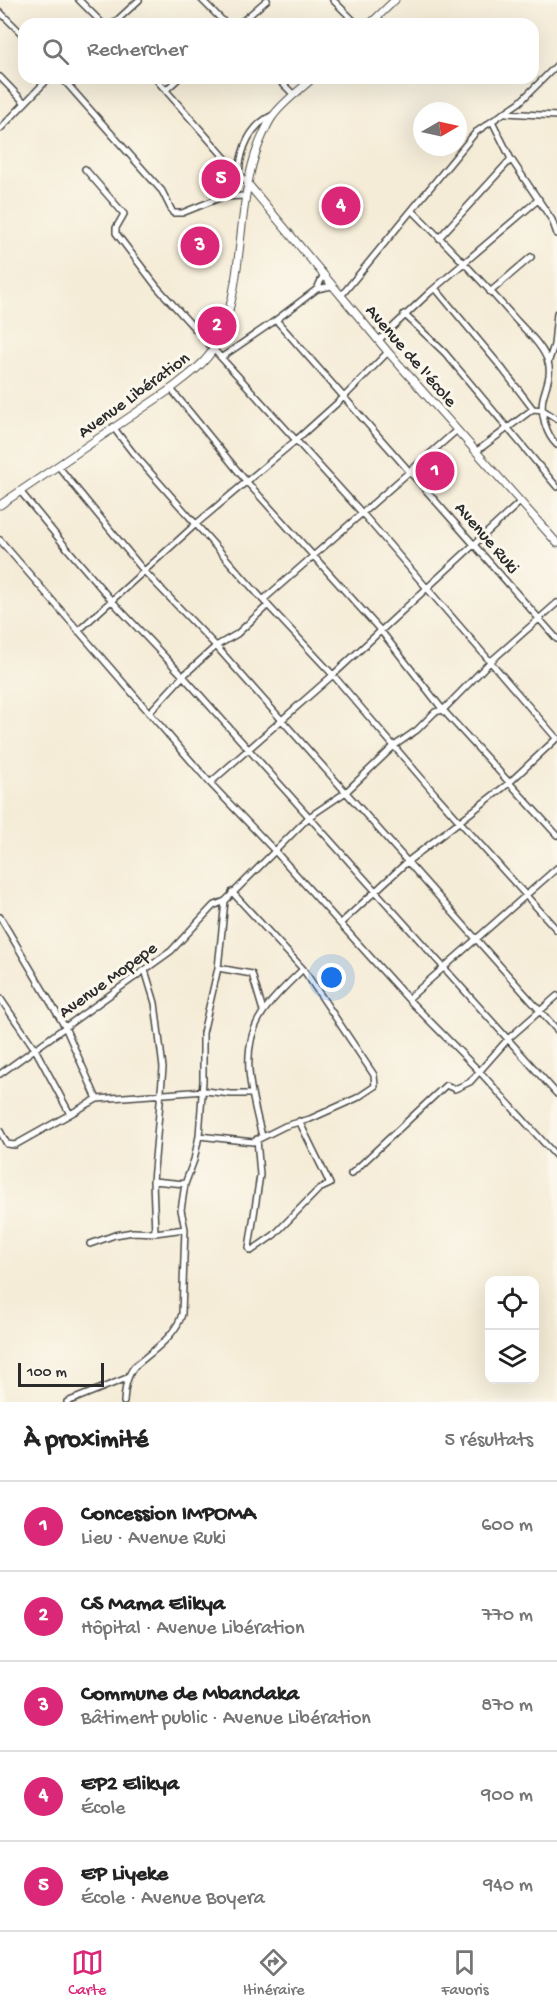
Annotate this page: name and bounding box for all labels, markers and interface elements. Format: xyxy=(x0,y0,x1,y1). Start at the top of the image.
search box xyxy=(18,18,539,84)
icon: search xyxy=(39,35,72,68)
text: Rechercher xyxy=(87,38,187,64)
north arrow xyxy=(413,102,467,156)
pin: 5 xyxy=(202,156,240,201)
pin: 4 xyxy=(322,184,360,228)
pin: 3 xyxy=(180,224,220,268)
street label: Avenue de l'école xyxy=(360,301,461,413)
pin: 2 xyxy=(198,304,236,348)
street label: Avenue Libération xyxy=(74,348,195,444)
pin: 1 xyxy=(416,448,454,494)
street label: Avenue Ruki xyxy=(449,498,523,579)
street label: Avenue Mopepe xyxy=(55,938,162,1024)
your location xyxy=(317,963,346,992)
map controls xyxy=(485,1276,539,1384)
button: locate xyxy=(485,1276,539,1330)
button: layers xyxy=(485,1330,539,1384)
scale bar xyxy=(18,1360,104,1388)
text: 100 m xyxy=(27,1364,67,1383)
text: À proximité xyxy=(24,1426,148,1457)
text: 5 résultats xyxy=(444,1430,533,1453)
text: Concession IMPOMA xyxy=(81,1502,256,1528)
text: 1 xyxy=(39,1515,48,1538)
text: 600 m xyxy=(481,1515,533,1538)
text: Lieu · Avenue Ruki xyxy=(81,1528,226,1551)
text: CS Mama Elikya xyxy=(81,1592,225,1618)
text: 2 xyxy=(39,1605,48,1628)
text: 770 m xyxy=(482,1605,533,1628)
text: Hôpital · Avenue Libération xyxy=(81,1618,304,1641)
text: Commune de Mbandaka xyxy=(81,1682,299,1708)
text: 3 xyxy=(38,1695,49,1718)
text: 870 m xyxy=(481,1695,533,1718)
text: Bâtiment public · Avenue Libération xyxy=(81,1708,371,1731)
text: EP2 Elikya xyxy=(81,1772,179,1798)
text: 4 xyxy=(39,1785,48,1808)
text: 900 m xyxy=(481,1785,533,1808)
text: École xyxy=(81,1798,125,1821)
text: EP Liyeke xyxy=(81,1862,168,1888)
text: 5 xyxy=(38,1875,49,1898)
text: 940 m xyxy=(483,1875,533,1898)
text: École · Avenue Boyera xyxy=(81,1888,265,1911)
tab: Carte xyxy=(68,1946,106,2001)
tab: Itinéraire xyxy=(243,1946,305,2001)
tab: Favoris xyxy=(441,1946,489,2001)

